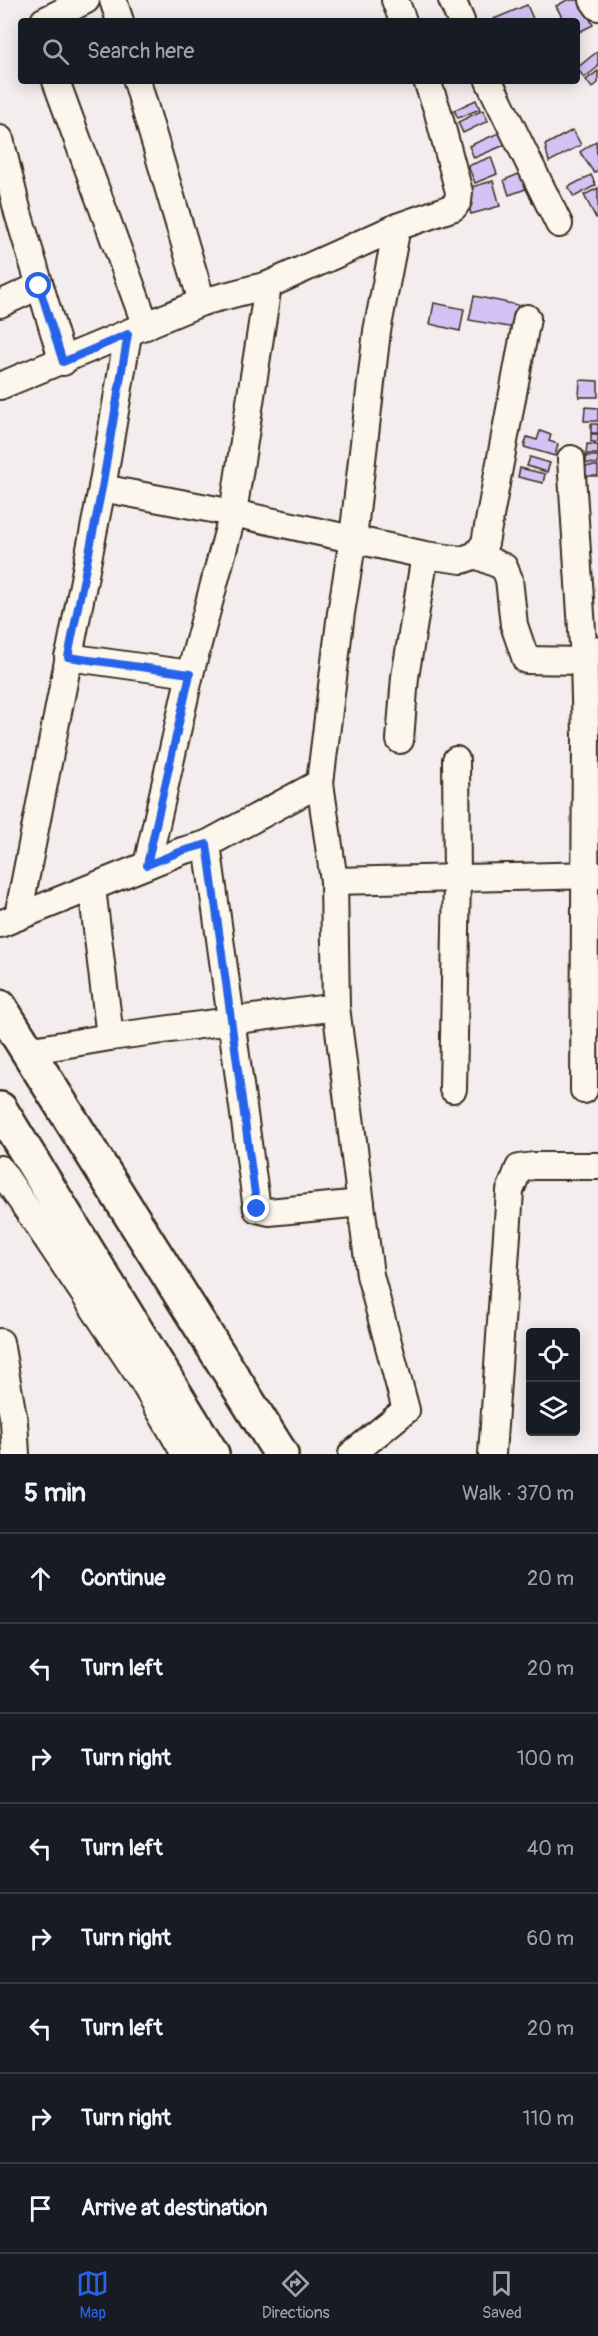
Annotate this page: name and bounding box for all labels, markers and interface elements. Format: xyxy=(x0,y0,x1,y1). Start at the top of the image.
search box xyxy=(18,18,580,84)
icon: search xyxy=(39,35,72,68)
text: Search here xyxy=(87,37,194,65)
route start xyxy=(25,272,51,298)
route end xyxy=(243,1195,269,1221)
map controls xyxy=(526,1328,580,1436)
button: locate xyxy=(526,1328,580,1382)
button: layers xyxy=(526,1382,580,1436)
text: 5 min xyxy=(24,1477,86,1509)
text: Walk · 370 m xyxy=(462,1481,574,1506)
icon: ahead xyxy=(24,1562,57,1595)
text: Continue xyxy=(81,1564,165,1592)
text: 20 m xyxy=(527,1566,574,1591)
icon: left xyxy=(24,1652,57,1685)
text: Turn left xyxy=(81,1654,163,1682)
text: 20 m xyxy=(527,1656,574,1681)
icon: right xyxy=(24,1742,57,1775)
text: Turn right xyxy=(81,1744,171,1772)
text: 100 m xyxy=(517,1746,574,1771)
icon: left xyxy=(24,1832,57,1865)
text: Turn left xyxy=(81,1834,163,1862)
text: 40 m xyxy=(527,1836,574,1861)
icon: right xyxy=(24,1922,57,1955)
text: Turn right xyxy=(81,1924,171,1952)
text: 60 m xyxy=(527,1926,574,1951)
icon: left xyxy=(24,2012,57,2045)
text: Turn left xyxy=(81,2014,163,2042)
text: 20 m xyxy=(527,2016,574,2041)
icon: right xyxy=(24,2102,57,2135)
text: Turn right xyxy=(81,2104,171,2132)
text: 110 m xyxy=(523,2106,574,2131)
icon: arrive xyxy=(24,2192,57,2225)
text: Arrive at destination xyxy=(81,2194,267,2222)
tab: Map xyxy=(76,2267,109,2323)
tab: Directions xyxy=(262,2267,330,2323)
tab: Saved xyxy=(482,2267,522,2323)

